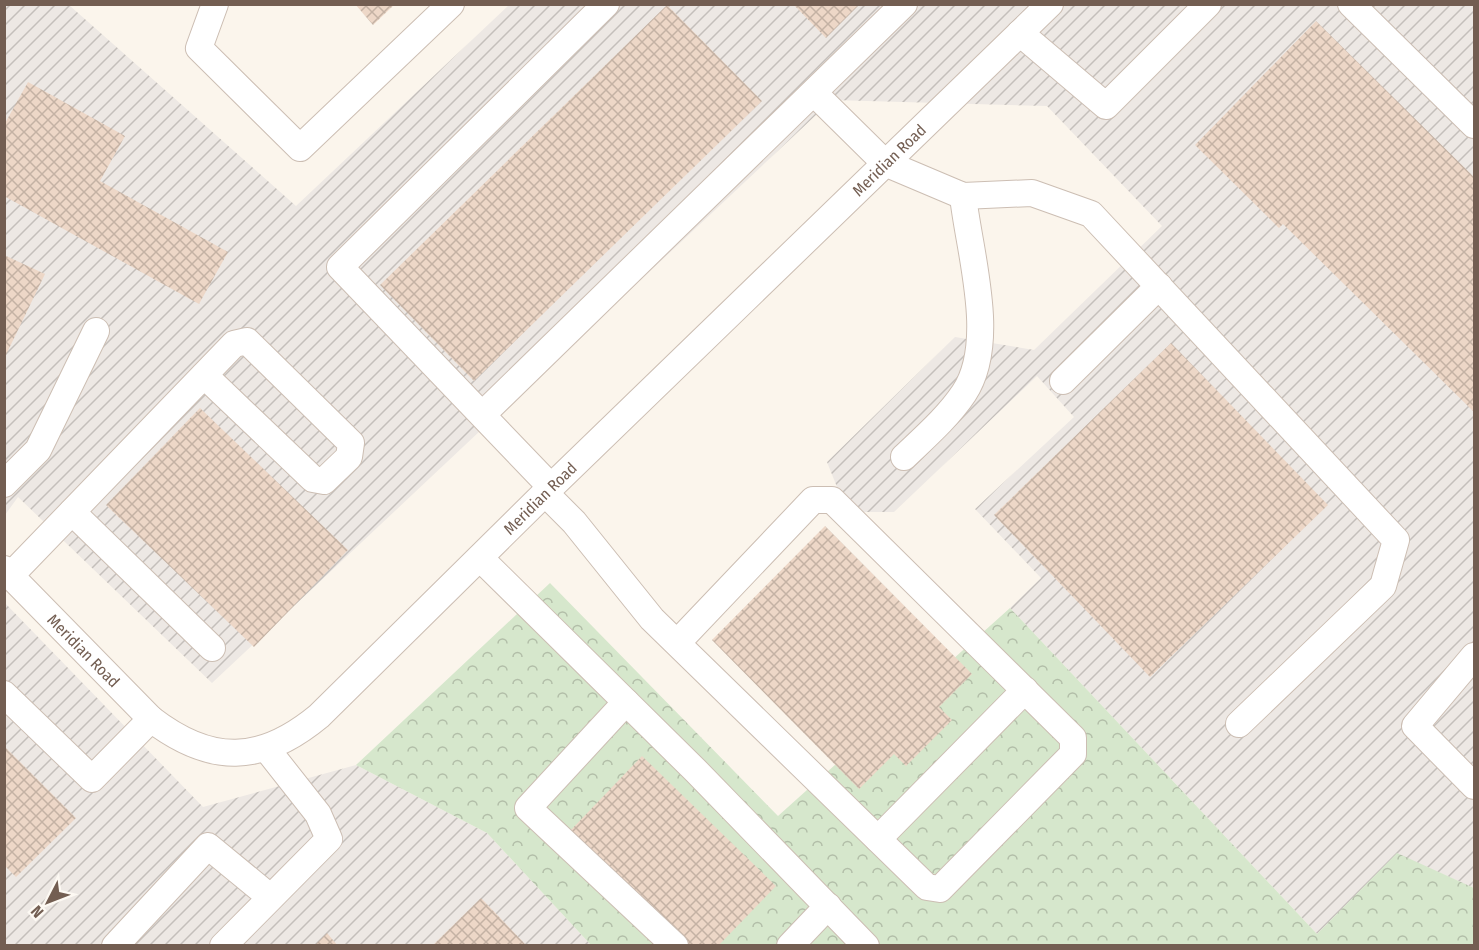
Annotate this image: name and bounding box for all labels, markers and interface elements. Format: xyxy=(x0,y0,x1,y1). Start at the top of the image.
street label: Meridian Road xyxy=(848,120,930,200)
street label: Meridian Road xyxy=(499,458,580,538)
street label: Meridian Road xyxy=(44,610,124,691)
north arrow xyxy=(18,872,78,932)
text: N xyxy=(27,902,47,922)

